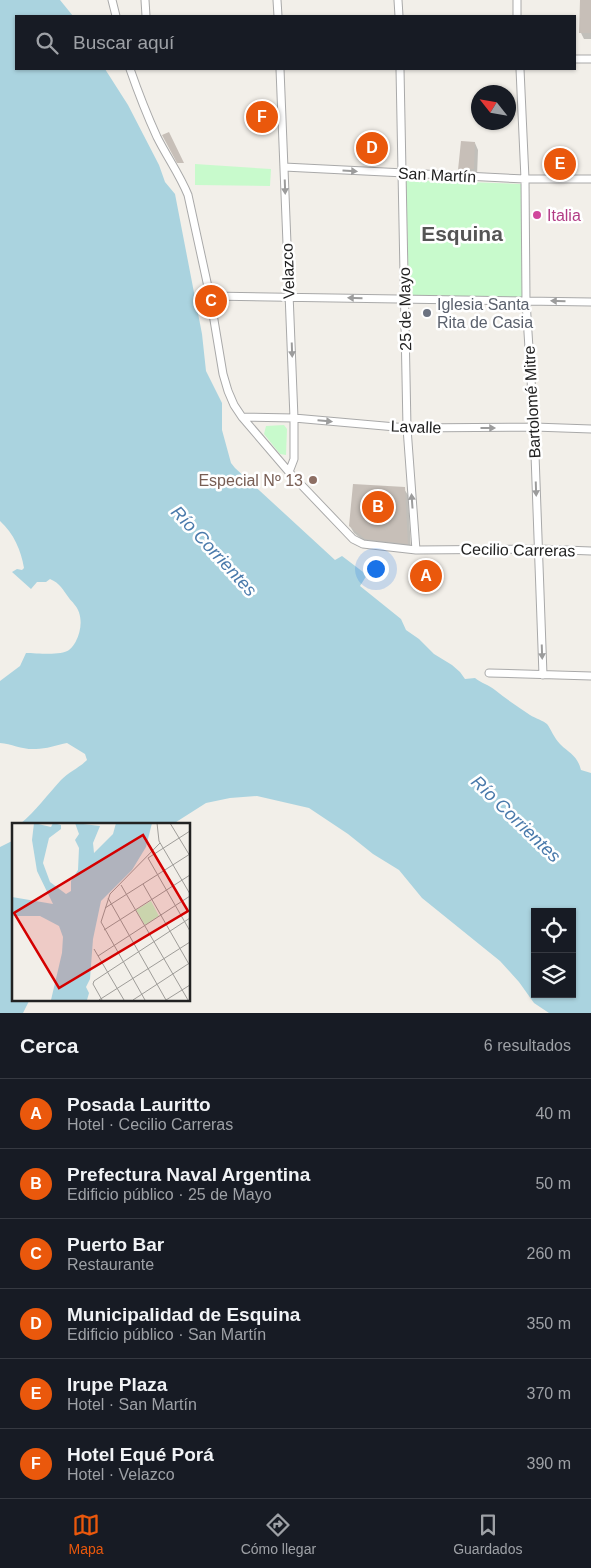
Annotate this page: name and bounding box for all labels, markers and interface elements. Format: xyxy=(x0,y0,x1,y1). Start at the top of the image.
search box xyxy=(15,15,576,70)
icon: search xyxy=(33,29,61,57)
text: Buscar aquí xyxy=(73,32,174,53)
north arrow xyxy=(471,85,516,130)
pin: F xyxy=(246,98,278,136)
pin: D xyxy=(356,129,388,167)
pin: E xyxy=(544,145,576,183)
street label: San Martín xyxy=(397,164,477,186)
one-way arrow xyxy=(343,167,359,175)
one-way arrow xyxy=(281,180,289,196)
place label: Italia xyxy=(547,207,581,224)
marker: Italia xyxy=(531,209,543,221)
district label: Esquina xyxy=(421,222,503,245)
street label: Velazco xyxy=(279,243,297,299)
street label: 25 de Mayo xyxy=(396,267,414,351)
pin: C xyxy=(195,282,227,320)
one-way arrow xyxy=(347,294,363,302)
place label: Iglesia Santa Rita de Casia xyxy=(437,296,533,331)
one-way arrow xyxy=(550,297,566,305)
marker: Iglesia Santa Rita de Casia xyxy=(421,307,433,319)
one-way arrow xyxy=(288,342,296,358)
street label: Bartolomé Mitre xyxy=(521,345,543,459)
one-way arrow xyxy=(318,417,334,425)
street label: Lavalle xyxy=(390,418,442,436)
one-way arrow xyxy=(480,423,496,431)
place label: Especial Nº 13 xyxy=(198,472,303,489)
marker: Especial Nº 13 xyxy=(307,474,319,486)
one-way arrow xyxy=(533,482,541,498)
pin: B xyxy=(362,488,394,526)
one-way arrow xyxy=(408,493,416,509)
water label: Río Corrientes xyxy=(167,502,261,600)
street label: Cecilio Carreras xyxy=(461,541,575,559)
your location xyxy=(363,556,389,582)
pin: A xyxy=(410,557,442,595)
one-way arrow xyxy=(539,644,547,660)
water label: Río Corrientes xyxy=(467,772,565,866)
inset map xyxy=(12,823,190,1001)
map controls xyxy=(531,908,576,998)
button: locate xyxy=(531,908,576,953)
button: layers xyxy=(531,953,576,998)
text: Cerca xyxy=(20,1034,78,1057)
text: 6 resultados xyxy=(484,1037,571,1054)
text: Posada Lauritto xyxy=(67,1094,211,1115)
text: A xyxy=(30,1105,42,1122)
text: 40 m xyxy=(535,1105,571,1122)
text: Hotel · Cecilio Carreras xyxy=(67,1116,233,1133)
text: Prefectura Naval Argentina xyxy=(67,1164,310,1185)
text: B xyxy=(30,1175,42,1192)
text: 50 m xyxy=(535,1175,571,1192)
text: Edificio público · 25 de Mayo xyxy=(67,1186,272,1203)
text: Puerto Bar xyxy=(67,1234,164,1255)
text: C xyxy=(30,1245,42,1262)
text: 260 m xyxy=(527,1245,571,1262)
text: Restaurante xyxy=(67,1256,154,1273)
text: Municipalidad de Esquina xyxy=(67,1304,300,1325)
text: D xyxy=(30,1315,42,1332)
text: 350 m xyxy=(527,1315,571,1332)
text: Edificio público · San Martín xyxy=(67,1326,266,1343)
text: Irupe Plaza xyxy=(67,1374,167,1395)
text: E xyxy=(31,1385,41,1402)
text: 370 m xyxy=(527,1385,571,1402)
text: Hotel · San Martín xyxy=(67,1396,197,1413)
text: Hotel Equé Porá xyxy=(67,1444,214,1465)
text: F xyxy=(31,1455,41,1472)
text: 390 m xyxy=(527,1455,571,1472)
text: Hotel · Velazco xyxy=(67,1466,175,1483)
tab: Mapa xyxy=(69,1511,104,1557)
tab: Cómo llegar xyxy=(241,1511,316,1557)
tab: Guardados xyxy=(453,1511,522,1557)

